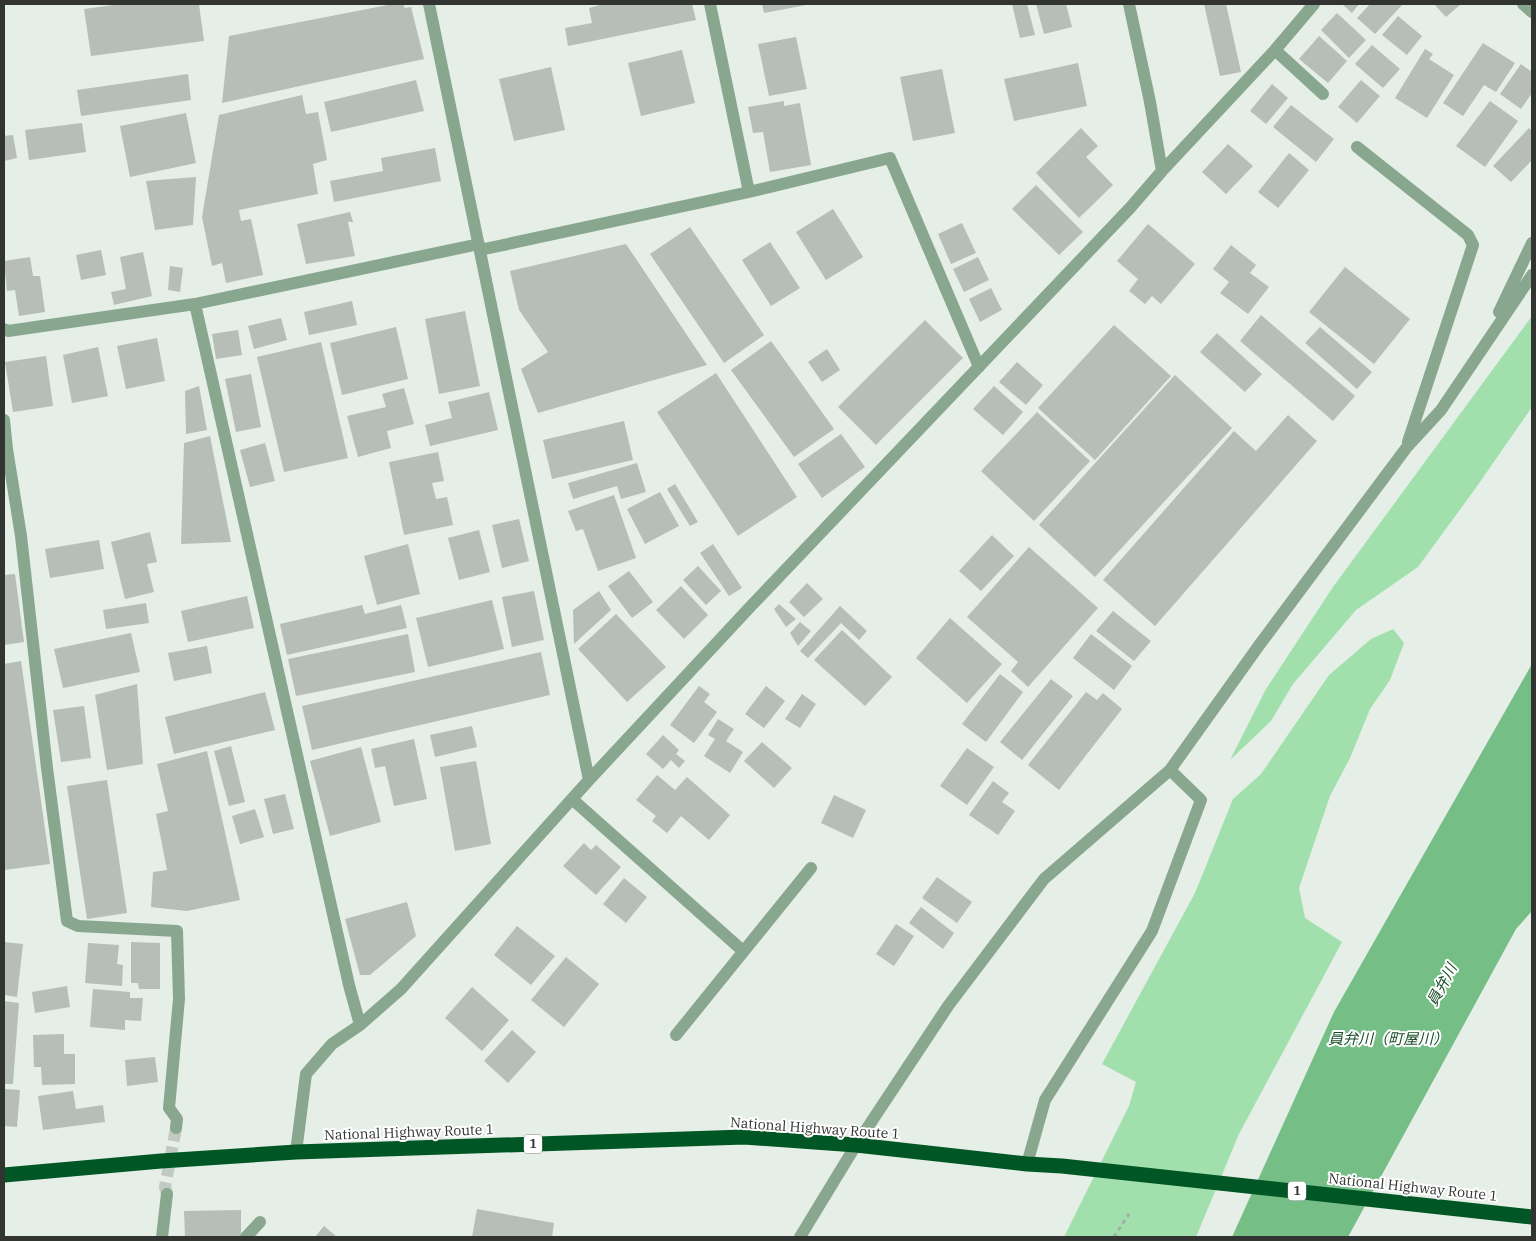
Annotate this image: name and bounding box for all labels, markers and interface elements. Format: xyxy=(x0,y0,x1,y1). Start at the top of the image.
water label: 員弁川 xyxy=(1423,959,1461,1009)
water label: 員弁川（町屋川） xyxy=(1328,1029,1448,1048)
street label: National Highway Route 1 xyxy=(730,1113,900,1143)
street label: National Highway Route 1 xyxy=(324,1120,494,1144)
road number: 1 xyxy=(524,1134,542,1154)
street label: National Highway Route 1 xyxy=(1327,1169,1499,1205)
road number: 1 xyxy=(1288,1182,1306,1200)

